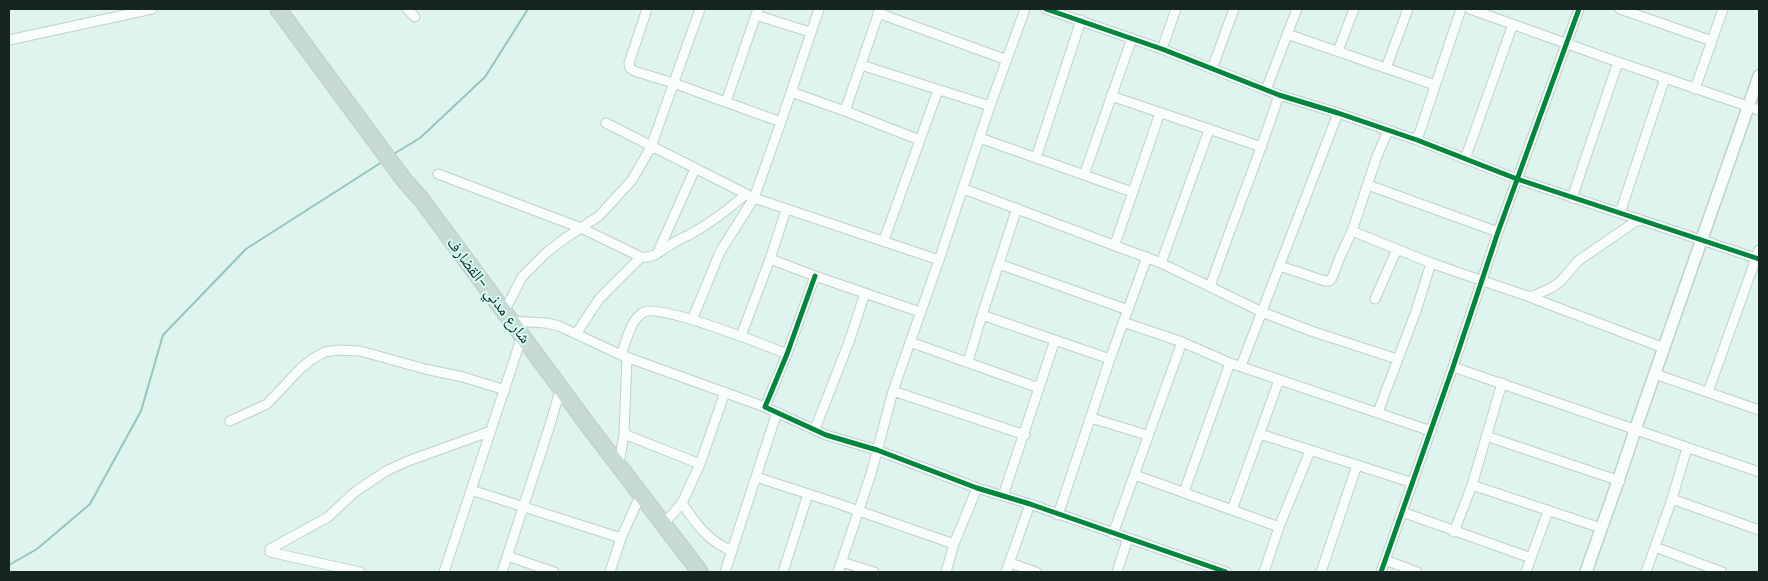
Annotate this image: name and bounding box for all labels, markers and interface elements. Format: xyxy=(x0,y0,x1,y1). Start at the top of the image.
street label: شارع مدني -القضارف xyxy=(442,234,534,348)

